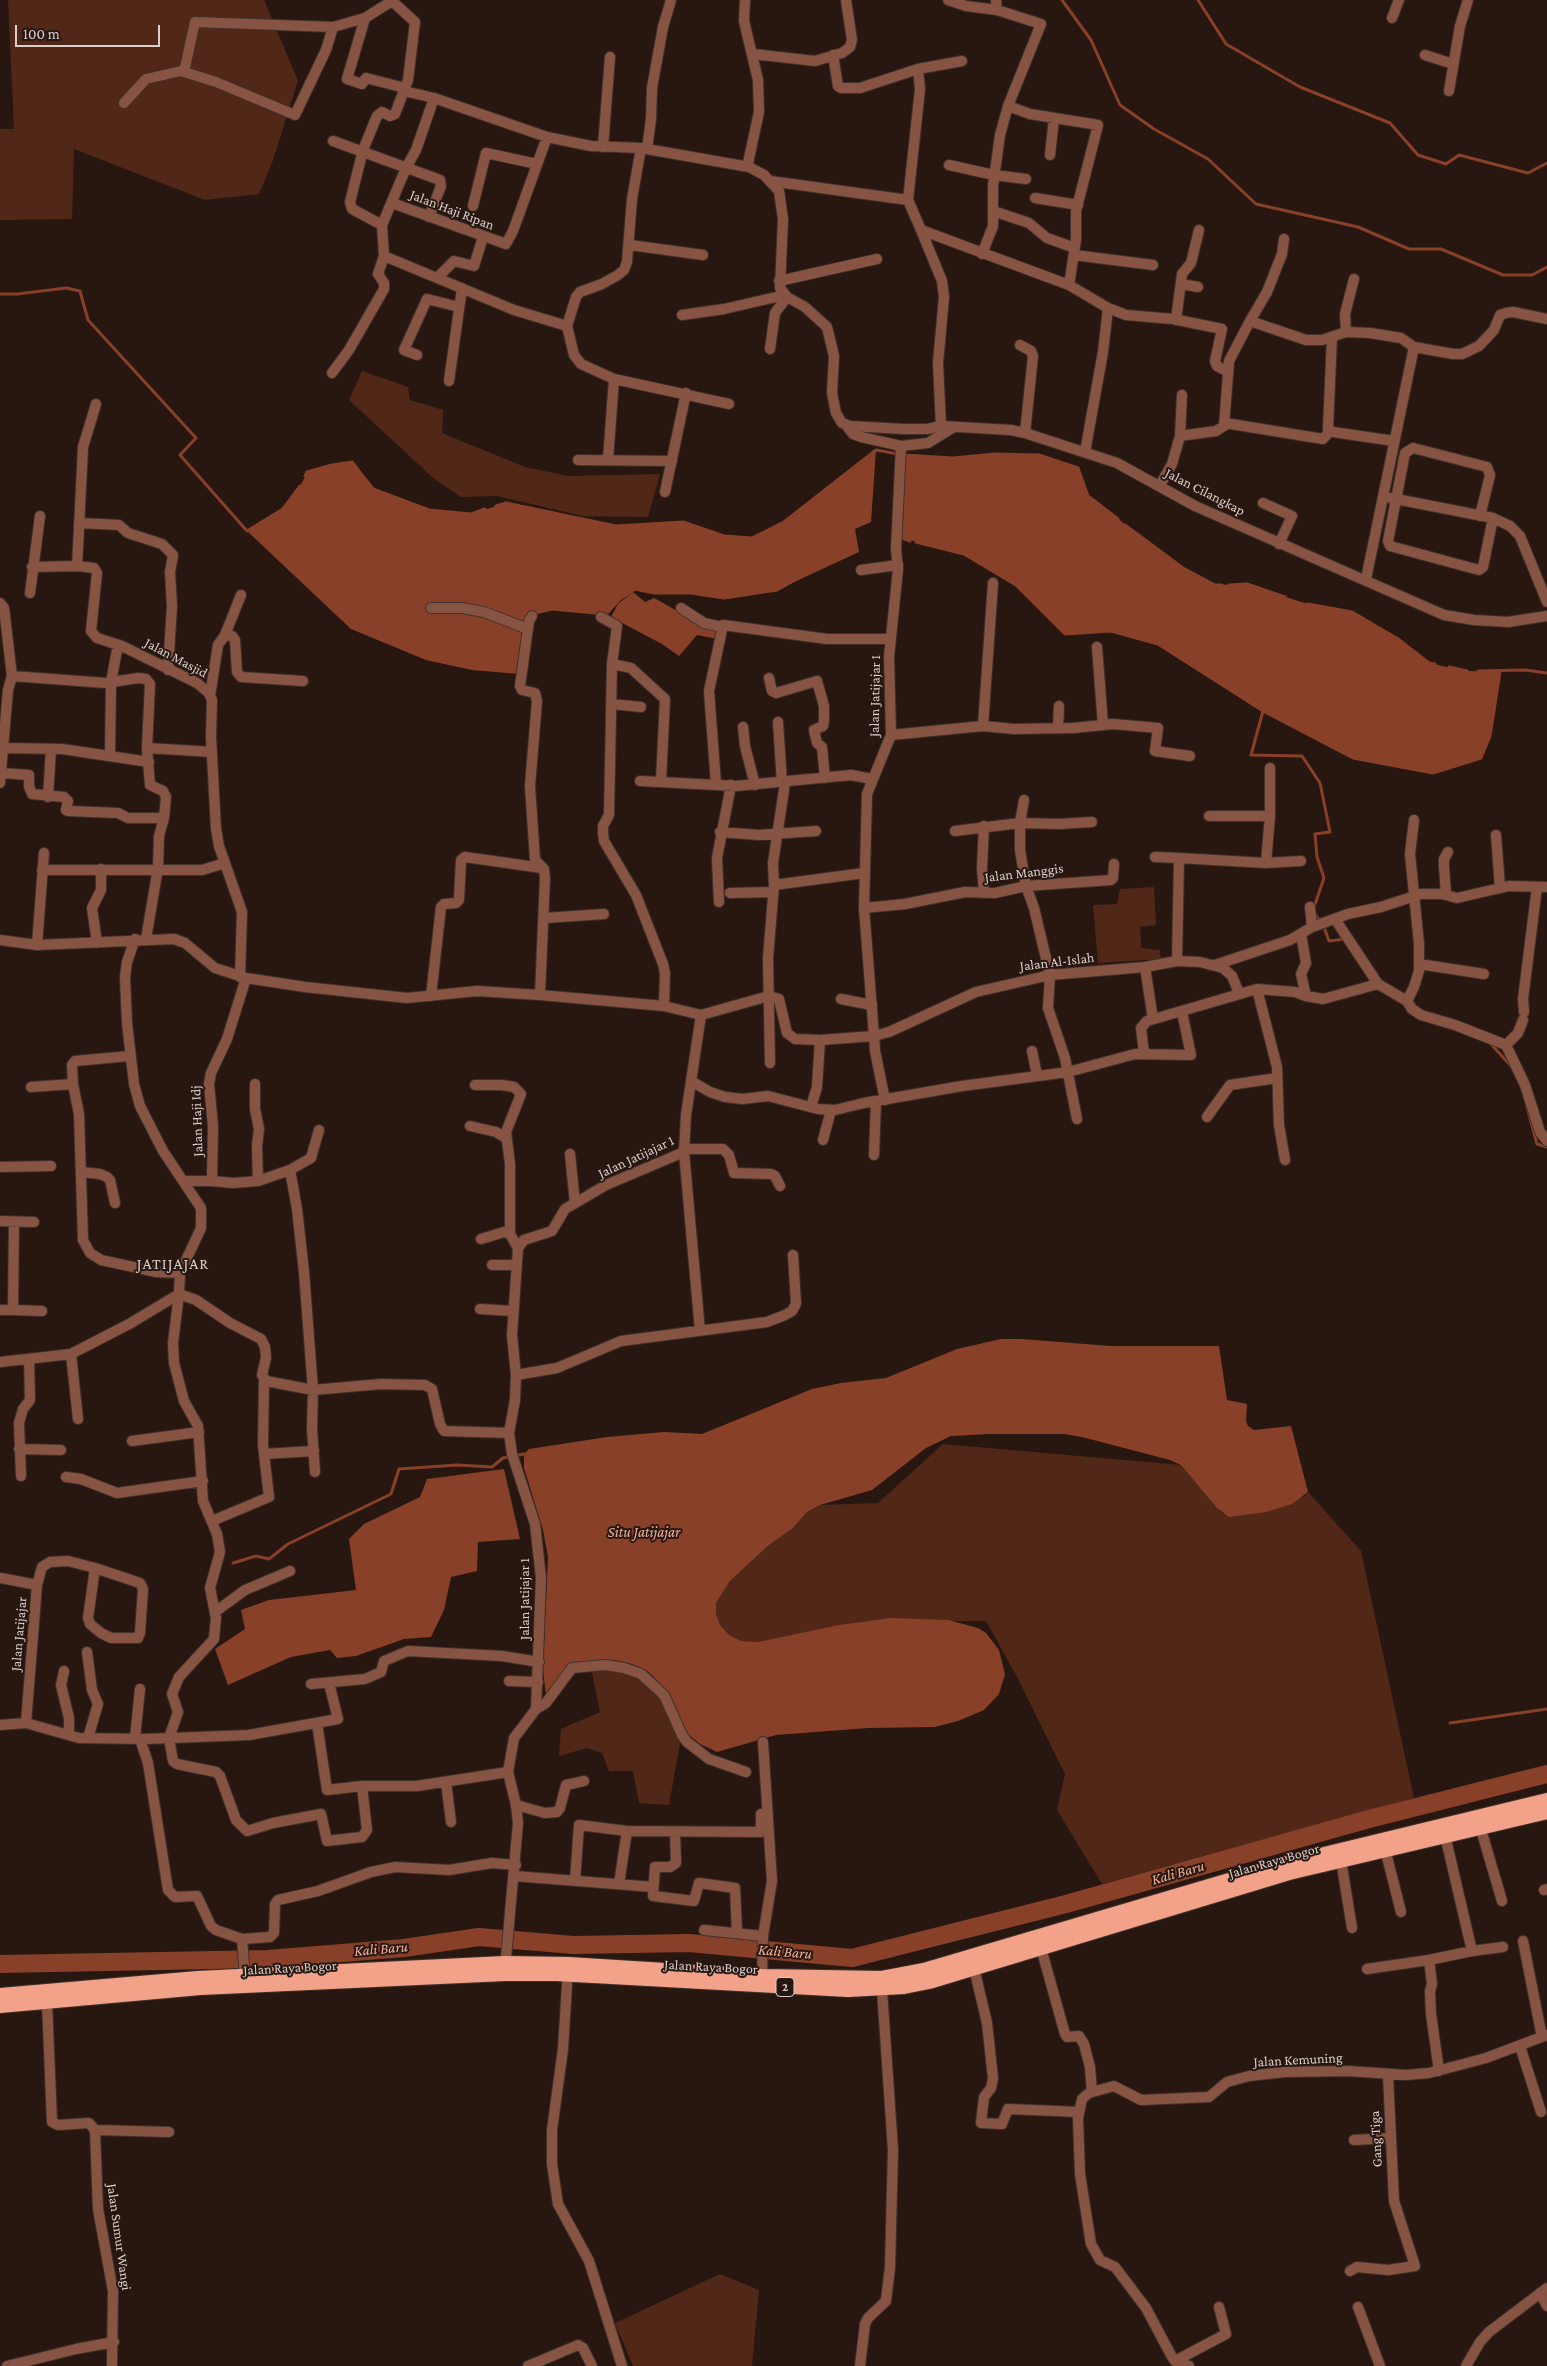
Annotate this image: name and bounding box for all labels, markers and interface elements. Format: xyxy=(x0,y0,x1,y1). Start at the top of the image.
scale bar xyxy=(18,15,162,47)
text: 100 m xyxy=(23,26,60,42)
street label: Jalan Haji Ripan xyxy=(407,186,497,234)
street label: Jalan Cilangkap xyxy=(1162,465,1248,519)
street label: Jalan Masjid xyxy=(142,634,210,682)
street label: Jalan Jatijajar 1 xyxy=(866,655,884,737)
street label: Jalan Manggis xyxy=(984,860,1064,886)
street label: Jalan Al-Islah xyxy=(1019,949,1095,975)
street label: Jalan Haji Idj xyxy=(187,1085,207,1157)
street label: Jalan Jatijajar 1 xyxy=(595,1132,677,1182)
district label: JATIJAJAR xyxy=(136,1254,210,1274)
water label: Situ Jatijajar xyxy=(608,1523,680,1541)
street label: Jalan Jatijajar 1 xyxy=(517,1558,533,1640)
street label: Jalan Jatijajar xyxy=(7,1596,31,1672)
street label: Jalan Raya Bogor xyxy=(1227,1840,1321,1882)
water label: Kali Baru xyxy=(1150,1857,1206,1889)
water label: Kali Baru xyxy=(353,1938,409,1960)
water label: Kali Baru xyxy=(757,1941,813,1963)
street label: Jalan Raya Bogor xyxy=(664,1956,758,1978)
street label: Jalan Raya Bogor xyxy=(243,1957,337,1979)
road number: 2 xyxy=(776,1978,794,1996)
street label: Jalan Kemuning xyxy=(1253,2049,1343,2071)
street label: Gang Tiga xyxy=(1366,2110,1386,2168)
street label: Jalan Sumur Wangi xyxy=(103,2182,135,2292)

